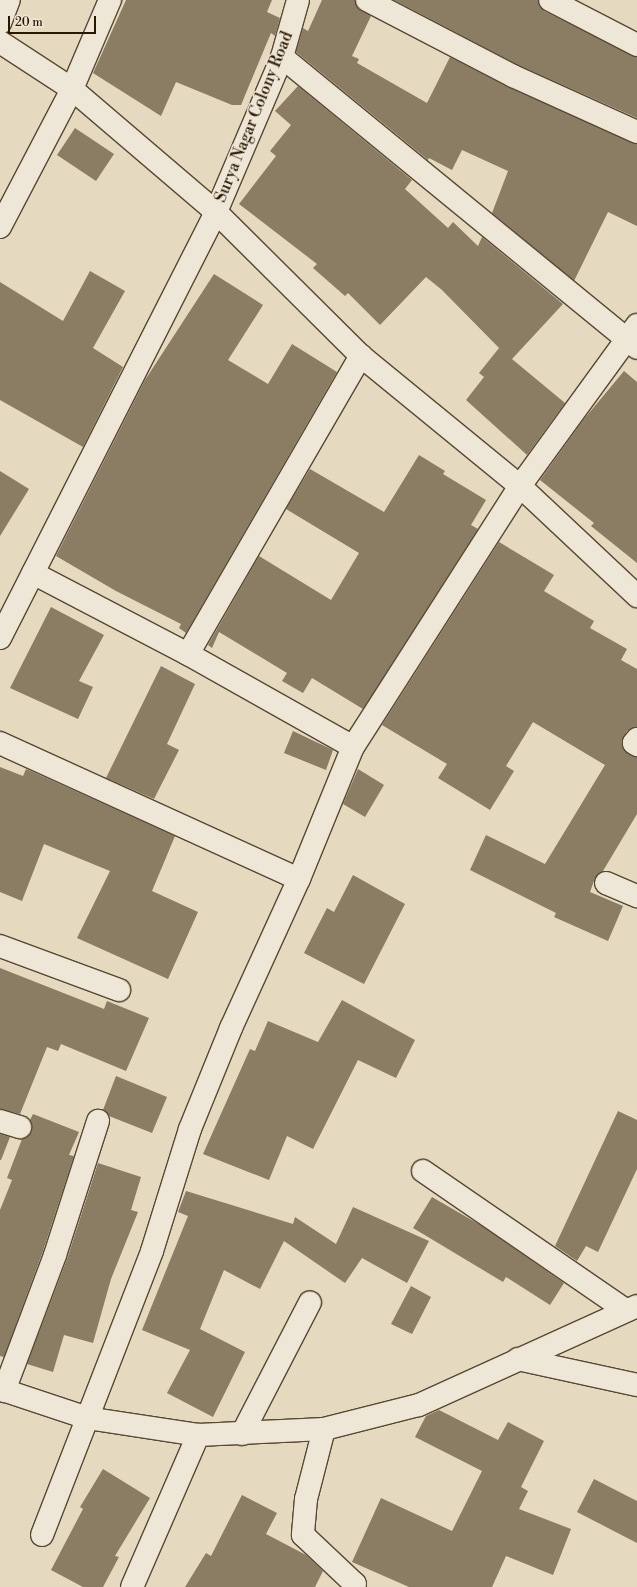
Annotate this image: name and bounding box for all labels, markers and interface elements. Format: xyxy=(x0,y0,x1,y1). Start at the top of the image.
scale bar xyxy=(10,8,98,34)
text: 20 m xyxy=(15,15,43,30)
street label: Surya Nagar Colony Road xyxy=(211,29,297,205)

